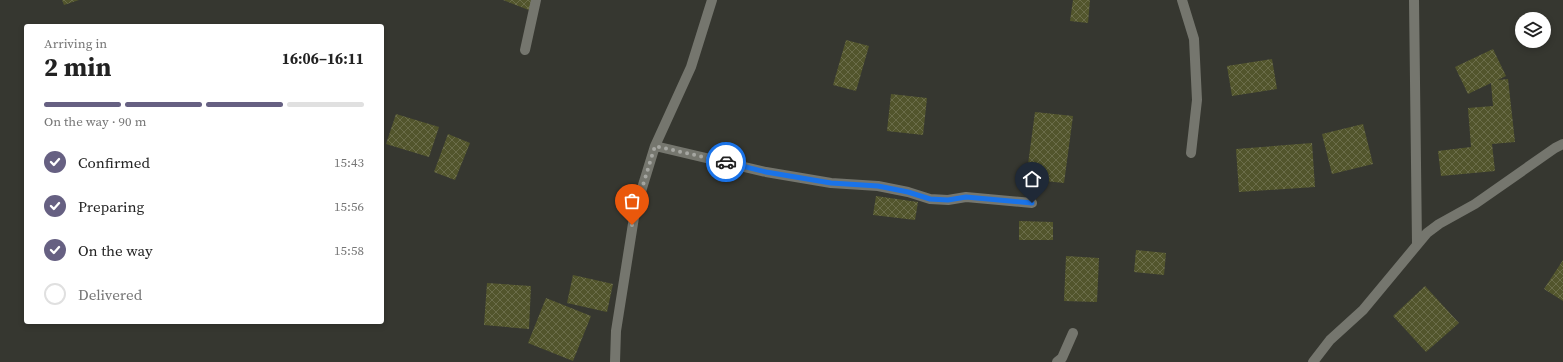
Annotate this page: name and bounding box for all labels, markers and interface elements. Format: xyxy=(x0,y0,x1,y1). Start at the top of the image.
map controls xyxy=(1515,12,1551,48)
button: layers xyxy=(1515,12,1551,48)
text: Arriving in xyxy=(44,35,107,52)
text: 16:06–16:11 xyxy=(282,48,364,69)
text: 2 min xyxy=(44,49,111,85)
text: On the way · 90 m xyxy=(44,113,146,130)
courier xyxy=(706,142,746,182)
icon: check xyxy=(44,151,66,173)
icon: car xyxy=(715,151,737,173)
text: Confirmed xyxy=(78,152,150,173)
text: 15:43 xyxy=(334,154,364,171)
pin xyxy=(1015,162,1049,203)
icon: home xyxy=(1021,168,1043,190)
pin xyxy=(615,184,649,225)
icon: bag xyxy=(621,190,643,212)
icon: check xyxy=(44,195,66,217)
text: Preparing xyxy=(78,196,144,217)
text: 15:56 xyxy=(334,198,364,215)
icon: check xyxy=(44,239,66,261)
text: On the way xyxy=(78,240,153,261)
text: 15:58 xyxy=(334,242,364,259)
text: Delivered xyxy=(78,284,142,305)

